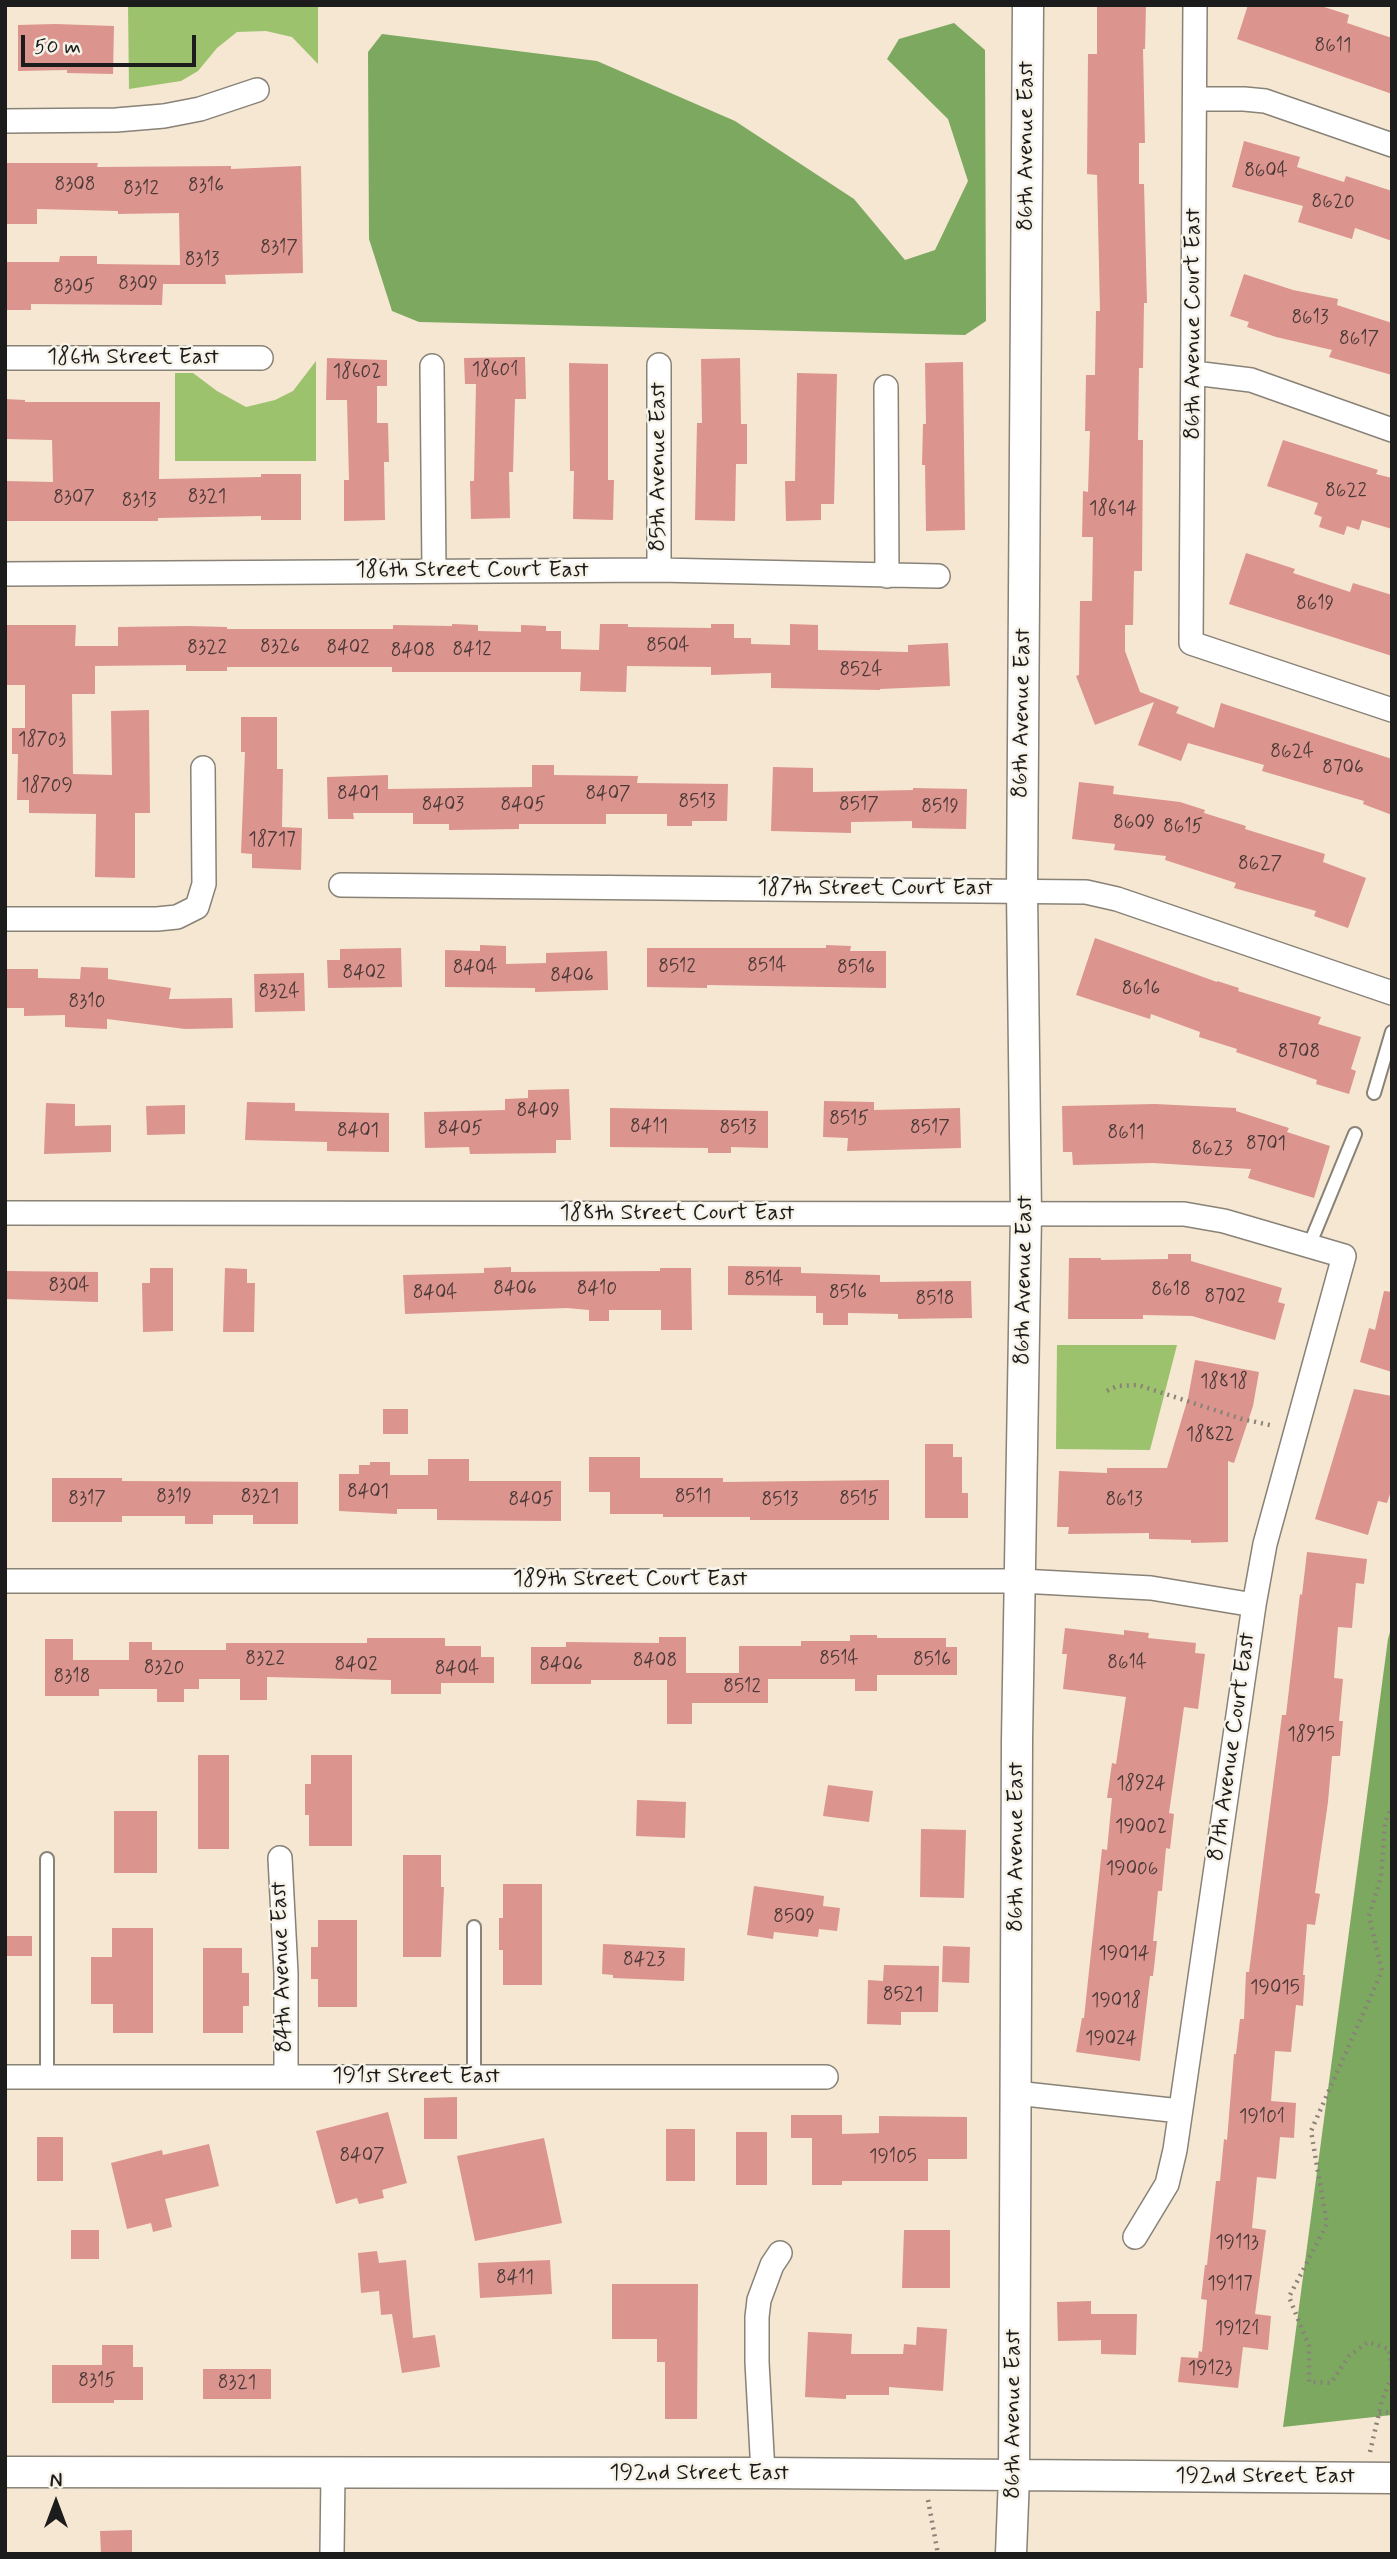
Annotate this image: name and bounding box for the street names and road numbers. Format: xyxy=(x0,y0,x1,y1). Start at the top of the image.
street label: 86th Avenue East xyxy=(1013,61,1041,231)
street label: 86th Avenue Court East xyxy=(1180,208,1208,440)
street label: 186th Street East xyxy=(47,344,219,372)
street label: 85th Avenue East xyxy=(645,382,673,552)
street label: 186th Street Court East xyxy=(355,557,589,585)
street label: 86th Avenue East xyxy=(1008,628,1038,798)
street label: 187th Street Court East xyxy=(757,875,993,903)
street label: 86th Avenue East xyxy=(1010,1195,1040,1365)
street label: 188th Street Court East xyxy=(560,1200,794,1228)
street label: 189th Street Court East xyxy=(513,1566,747,1594)
street label: 87th Avenue Court East xyxy=(1203,1631,1263,1863)
street label: 86th Avenue East xyxy=(1003,1762,1031,1932)
street label: 84th Avenue East xyxy=(266,1881,300,2053)
street label: 191st Street East xyxy=(332,2063,500,2091)
street label: 86th Avenue East xyxy=(1000,2329,1028,2499)
street label: 192nd Street East xyxy=(609,2460,789,2488)
street label: 192nd Street East xyxy=(1175,2463,1355,2491)

